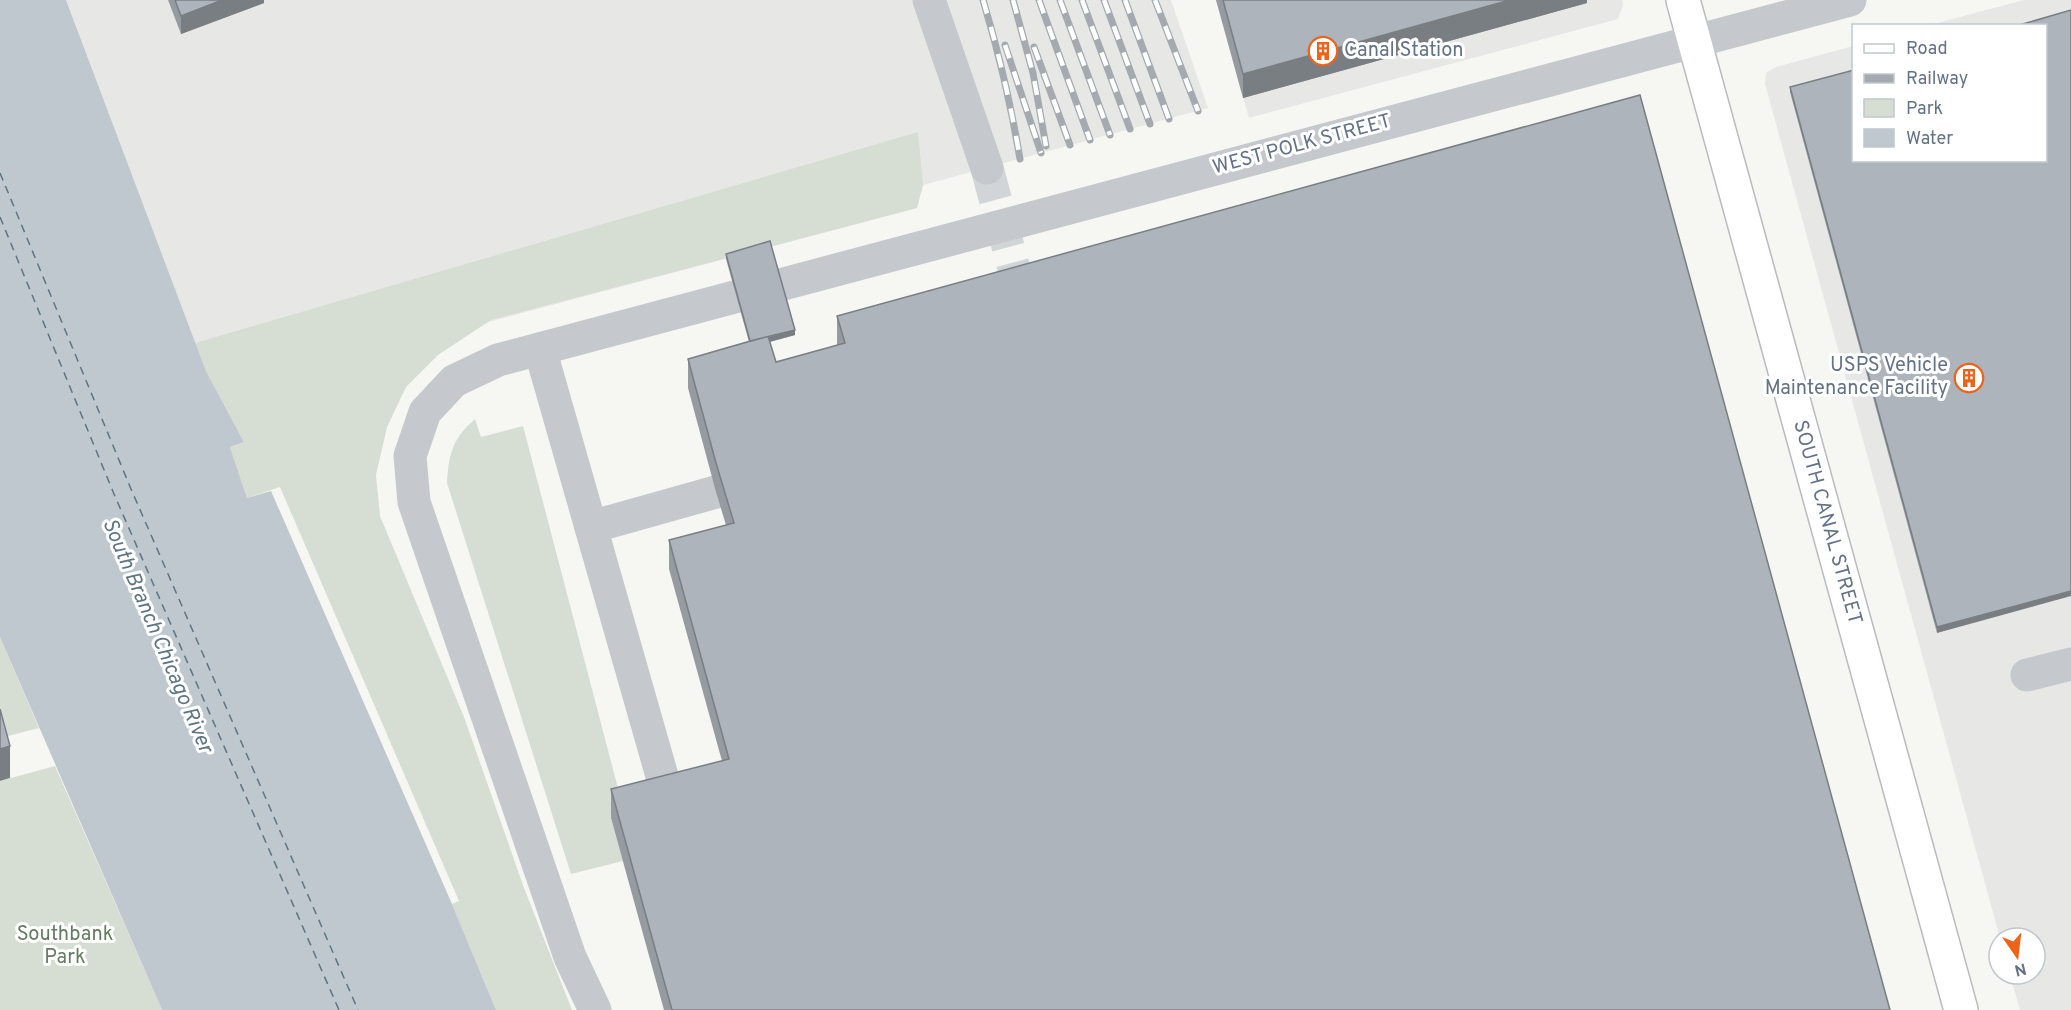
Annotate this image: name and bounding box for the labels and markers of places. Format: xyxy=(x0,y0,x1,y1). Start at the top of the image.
building icon: Canal Station xyxy=(1307,35,1339,67)
place label: Canal Station xyxy=(1344,38,1463,64)
place label: USPS Vehicle Maintenance Facility xyxy=(1765,353,1948,402)
building icon: USPS Vehicle Maintenance Facility xyxy=(1953,362,1985,394)

